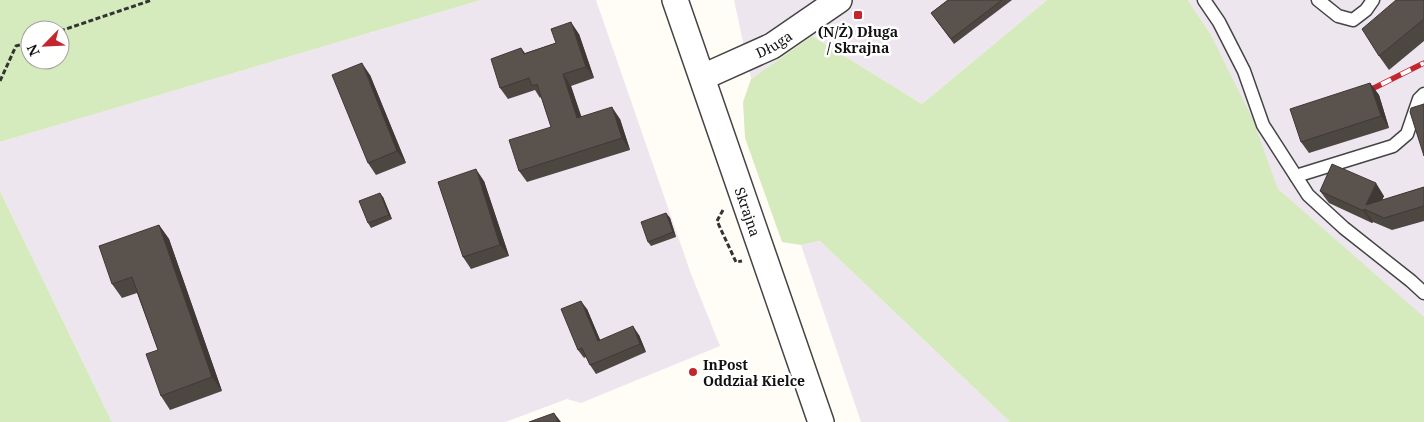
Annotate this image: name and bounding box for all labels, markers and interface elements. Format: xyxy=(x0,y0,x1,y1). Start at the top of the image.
marker: (N/Ż) Długa / Skrajna xyxy=(852,9,864,21)
north arrow xyxy=(20,20,70,70)
place label: (N/Ż) Długa / Skrajna xyxy=(818,22,898,57)
street label: Długa xyxy=(752,26,796,62)
text: N xyxy=(22,42,44,59)
street label: Skrajna xyxy=(731,184,766,239)
place label: InPost Oddział Kielce xyxy=(703,355,805,390)
marker: InPost Oddział Kielce xyxy=(687,366,699,378)

